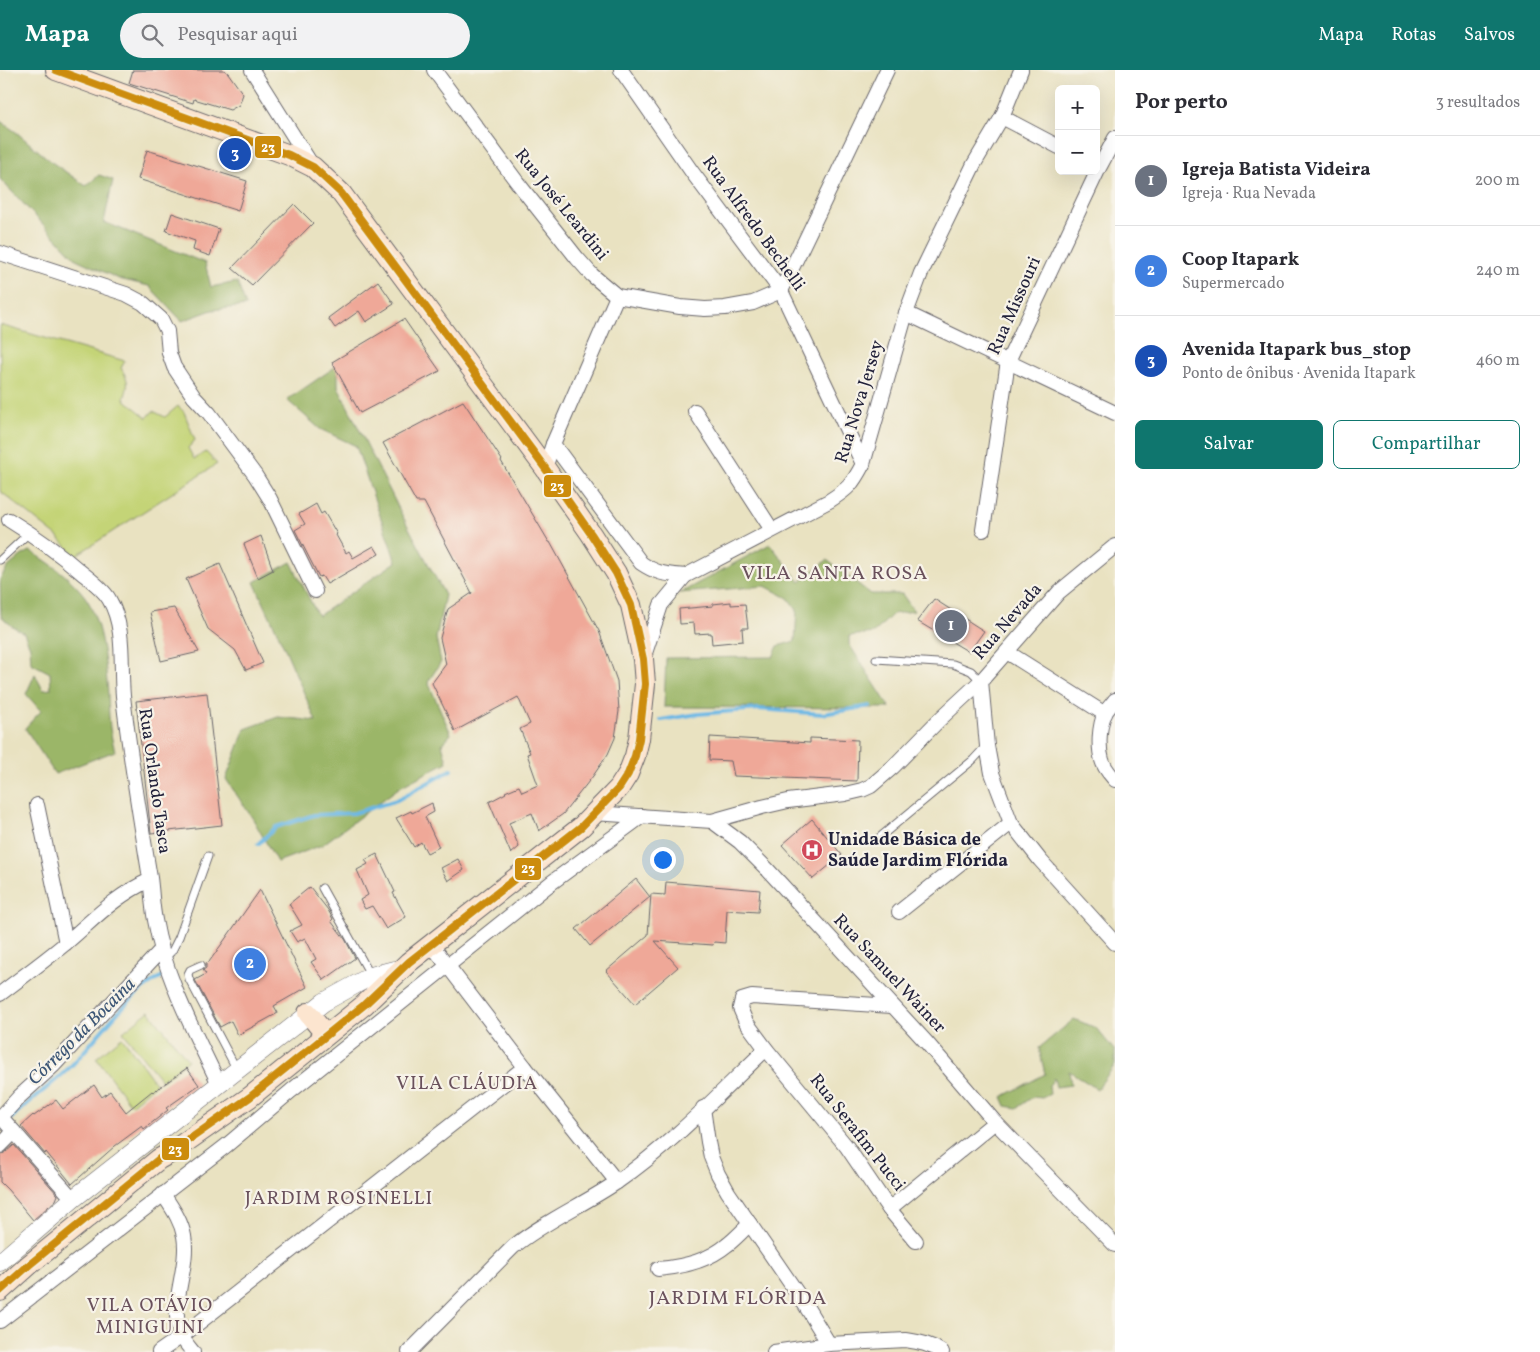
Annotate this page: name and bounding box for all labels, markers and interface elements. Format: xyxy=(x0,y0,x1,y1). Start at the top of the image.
search box xyxy=(120,13,470,58)
text: Mapa xyxy=(25,18,90,52)
icon: search xyxy=(138,21,166,49)
text: Pesquisar aqui xyxy=(178,22,298,48)
text: Mapa xyxy=(1319,23,1364,48)
text: Rotas xyxy=(1392,23,1436,48)
text: Salvos xyxy=(1464,23,1515,48)
map controls xyxy=(1055,85,1100,175)
button: + xyxy=(1055,85,1100,130)
text: Por perto xyxy=(1135,88,1228,117)
text: 3 resultados xyxy=(1436,92,1520,114)
button: − xyxy=(1055,130,1100,175)
pin: 3 xyxy=(219,135,251,173)
line badge: 23 xyxy=(254,135,282,159)
text: 23 xyxy=(261,139,275,158)
street label: Rua José Leardini xyxy=(508,144,614,266)
street label: Rua Alfredo Bechelli xyxy=(695,151,811,297)
text: Igreja Batista Videira xyxy=(1182,157,1371,183)
text: 1 xyxy=(1148,170,1154,192)
text: 200 m xyxy=(1475,170,1520,192)
text: Igreja · Rua Nevada xyxy=(1182,183,1316,205)
text: Coop Itapark xyxy=(1182,247,1299,273)
street label: Rua Missouri xyxy=(982,253,1048,359)
text: 2 xyxy=(1147,260,1155,282)
text: 240 m xyxy=(1476,260,1520,282)
text: Supermercado xyxy=(1182,273,1284,295)
street label: Rua Nova Jersey xyxy=(829,337,891,467)
text: Avenida Itapark bus_stop xyxy=(1182,337,1411,363)
text: 3 xyxy=(1147,350,1155,372)
text: 460 m xyxy=(1476,350,1520,372)
text: Ponto de ônibus · Avenida Itapark xyxy=(1182,363,1416,385)
button: Salvar xyxy=(1135,420,1323,469)
button: Compartilhar xyxy=(1333,420,1520,469)
line badge: 23 xyxy=(543,474,572,498)
text: 23 xyxy=(550,478,564,497)
district label: VILA SANTA ROSA xyxy=(742,560,928,588)
street label: Rua Nevada xyxy=(968,578,1048,666)
pin: 1 xyxy=(935,607,967,645)
street label: Rua Orlando Tasca xyxy=(131,707,177,855)
place label: Unidade Básica de Saúde Jardim Flórida xyxy=(828,828,1008,874)
hospital icon: Unidade Básica de Saúde Jardim Flórida xyxy=(800,838,824,862)
your location xyxy=(650,847,676,873)
line badge: 23 xyxy=(514,857,542,881)
text: 23 xyxy=(521,860,535,879)
street label: Rua Samuel Wainer xyxy=(827,909,951,1040)
pin: 2 xyxy=(234,945,266,983)
water label: Córrego da Bocaina xyxy=(22,972,142,1092)
street label: Rua Serafim Pucci xyxy=(803,1069,911,1197)
district label: VILA CLÁUDIA xyxy=(396,1071,538,1097)
line badge: 23 xyxy=(161,1137,190,1161)
text: 23 xyxy=(168,1141,182,1160)
district label: JARDIM ROSINELLI xyxy=(245,1186,433,1212)
district label: JARDIM FLÓRIDA xyxy=(649,1285,827,1313)
district label: VILA OTÁVIO MINIGUINI xyxy=(87,1293,213,1341)

